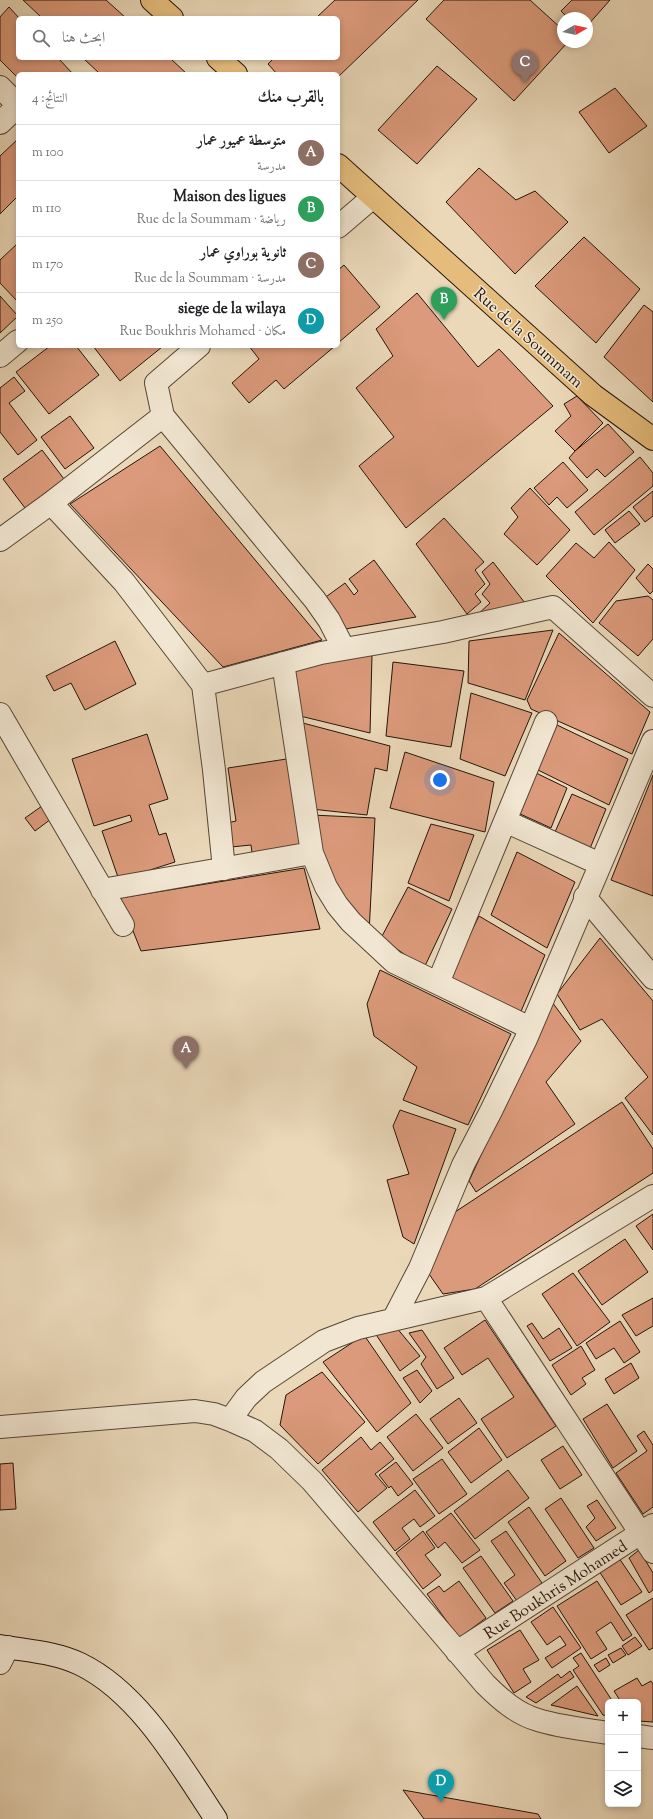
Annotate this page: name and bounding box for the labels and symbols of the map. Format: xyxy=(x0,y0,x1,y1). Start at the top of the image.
north arrow xyxy=(557,12,593,48)
pin: C xyxy=(512,50,538,83)
street label: Rue de la Soummam xyxy=(467,283,587,394)
pin: B xyxy=(431,287,457,320)
your location xyxy=(430,770,450,790)
pin: A xyxy=(173,1036,199,1069)
street label: Rue Boukhris Mohamed xyxy=(480,1536,633,1646)
pin: D xyxy=(428,1769,454,1802)

